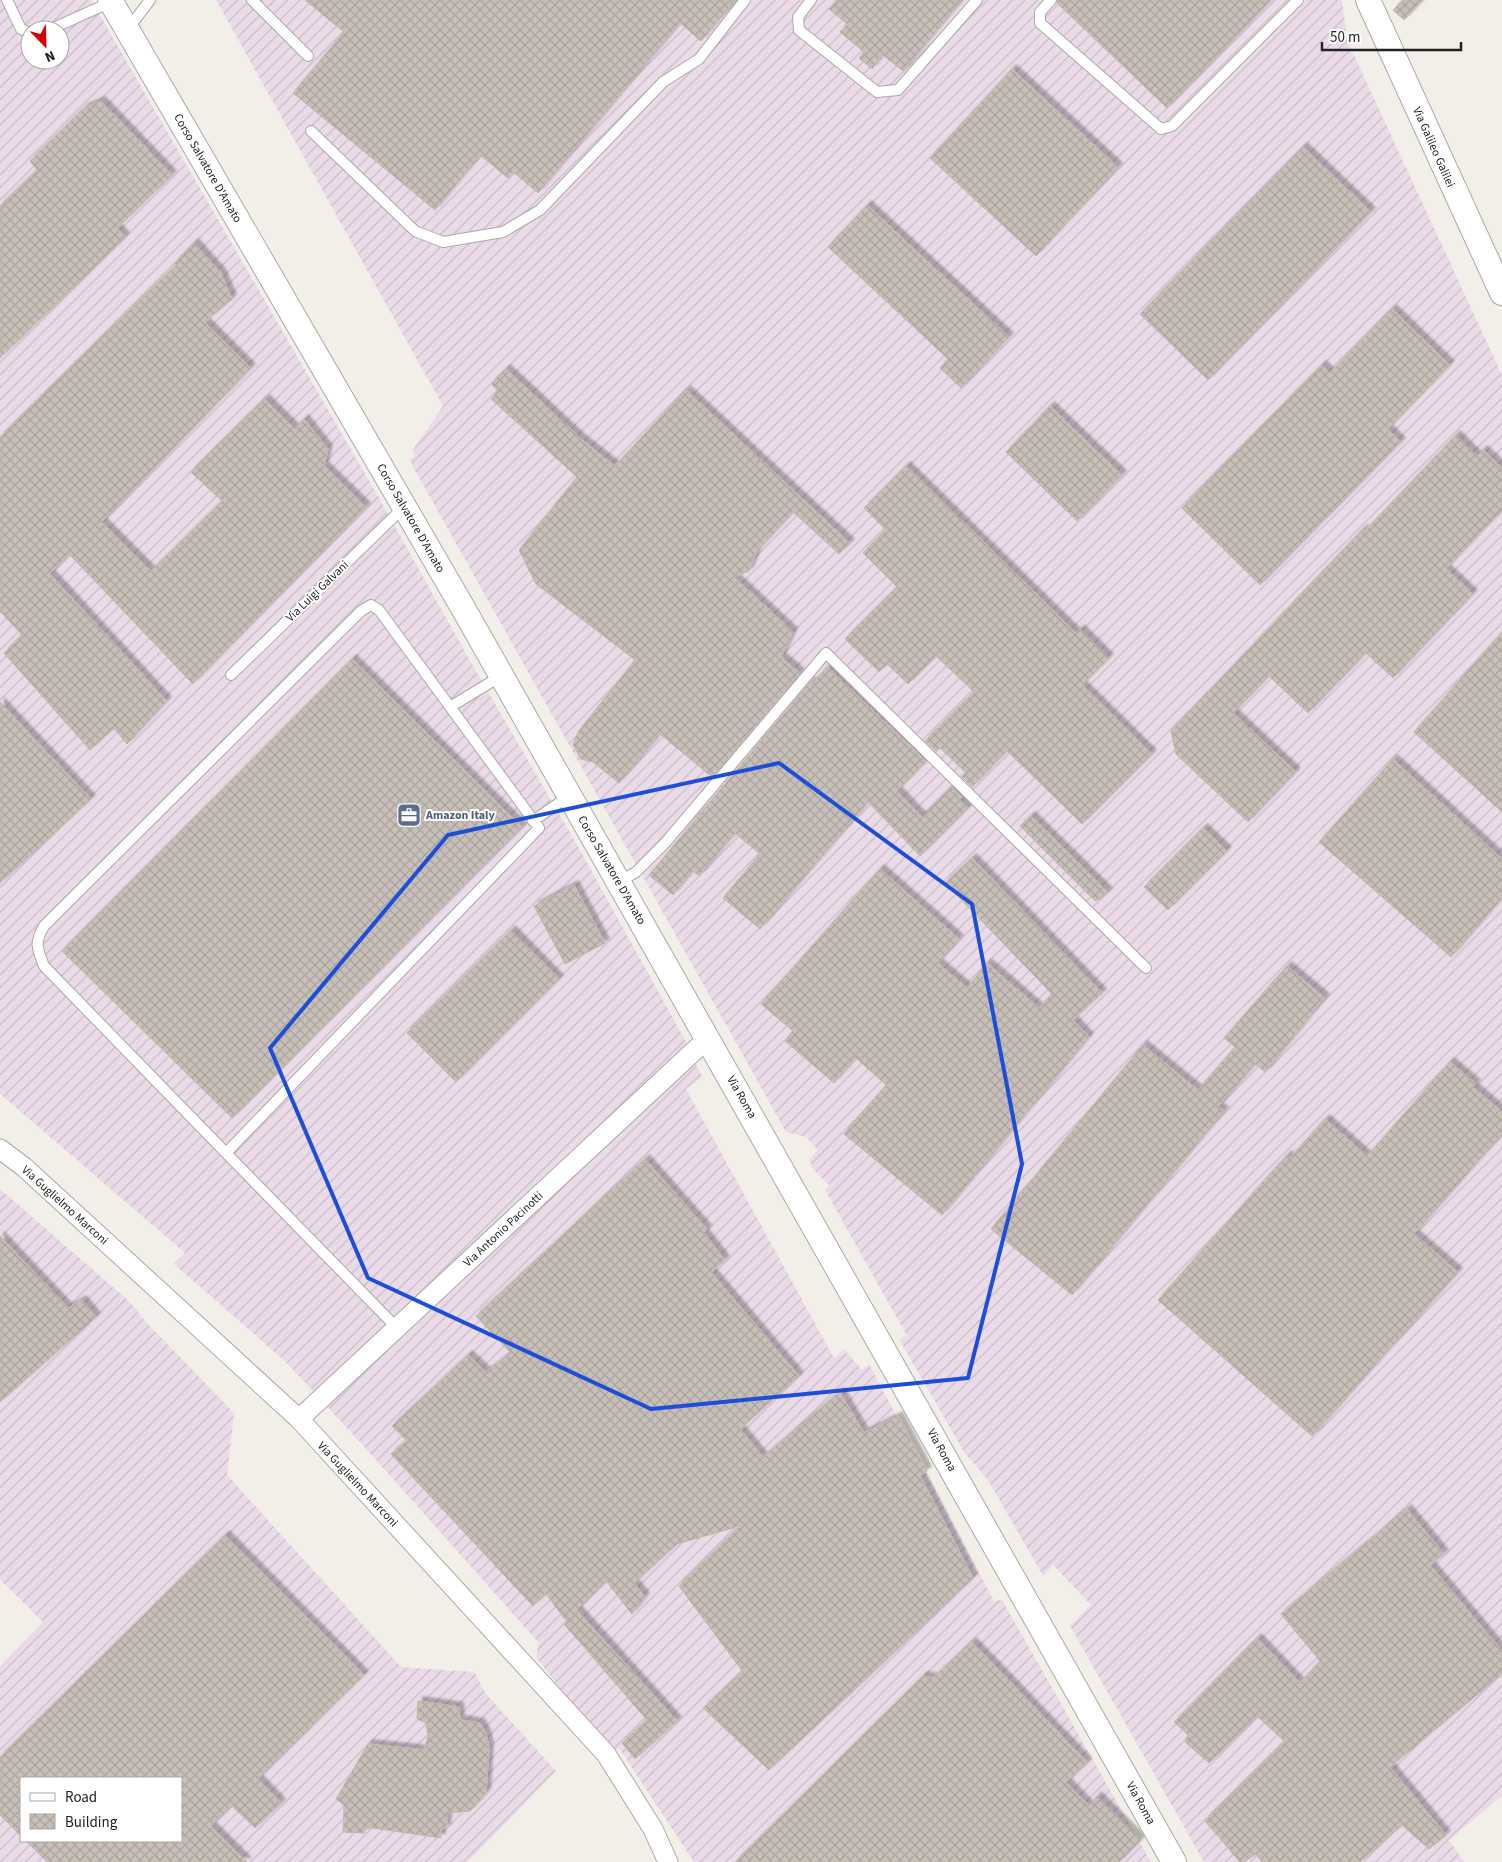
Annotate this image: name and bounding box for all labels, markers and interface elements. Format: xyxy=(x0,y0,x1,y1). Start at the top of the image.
north arrow xyxy=(20,20,70,70)
scale bar xyxy=(1322,20,1461,52)
text: 50 m xyxy=(1330,27,1360,48)
text: N xyxy=(41,45,58,67)
street label: Via Galileo Galilei xyxy=(1408,104,1459,190)
street label: Corso Salvatore D'Amato xyxy=(169,111,246,226)
street label: Corso Salvatore D'Amato xyxy=(372,461,449,576)
street label: Via Luigi Galvani xyxy=(282,557,353,626)
office icon: Amazon Italy xyxy=(396,802,422,828)
place label: Amazon Italy xyxy=(425,807,496,824)
street label: Corso Salvatore D'Amato xyxy=(573,813,650,928)
street label: Via Roma xyxy=(723,1073,761,1122)
street label: Via Guglielmo Marconi xyxy=(18,1162,112,1249)
street label: Via Antonio Pacinotti xyxy=(460,1188,547,1271)
street label: Via Roma xyxy=(923,1426,960,1475)
street label: Via Guglielmo Marconi xyxy=(313,1438,402,1531)
legend xyxy=(20,1777,182,1842)
street label: Via Roma xyxy=(1122,1779,1159,1828)
text: Road xyxy=(65,1787,97,1808)
text: Building xyxy=(65,1812,118,1833)

